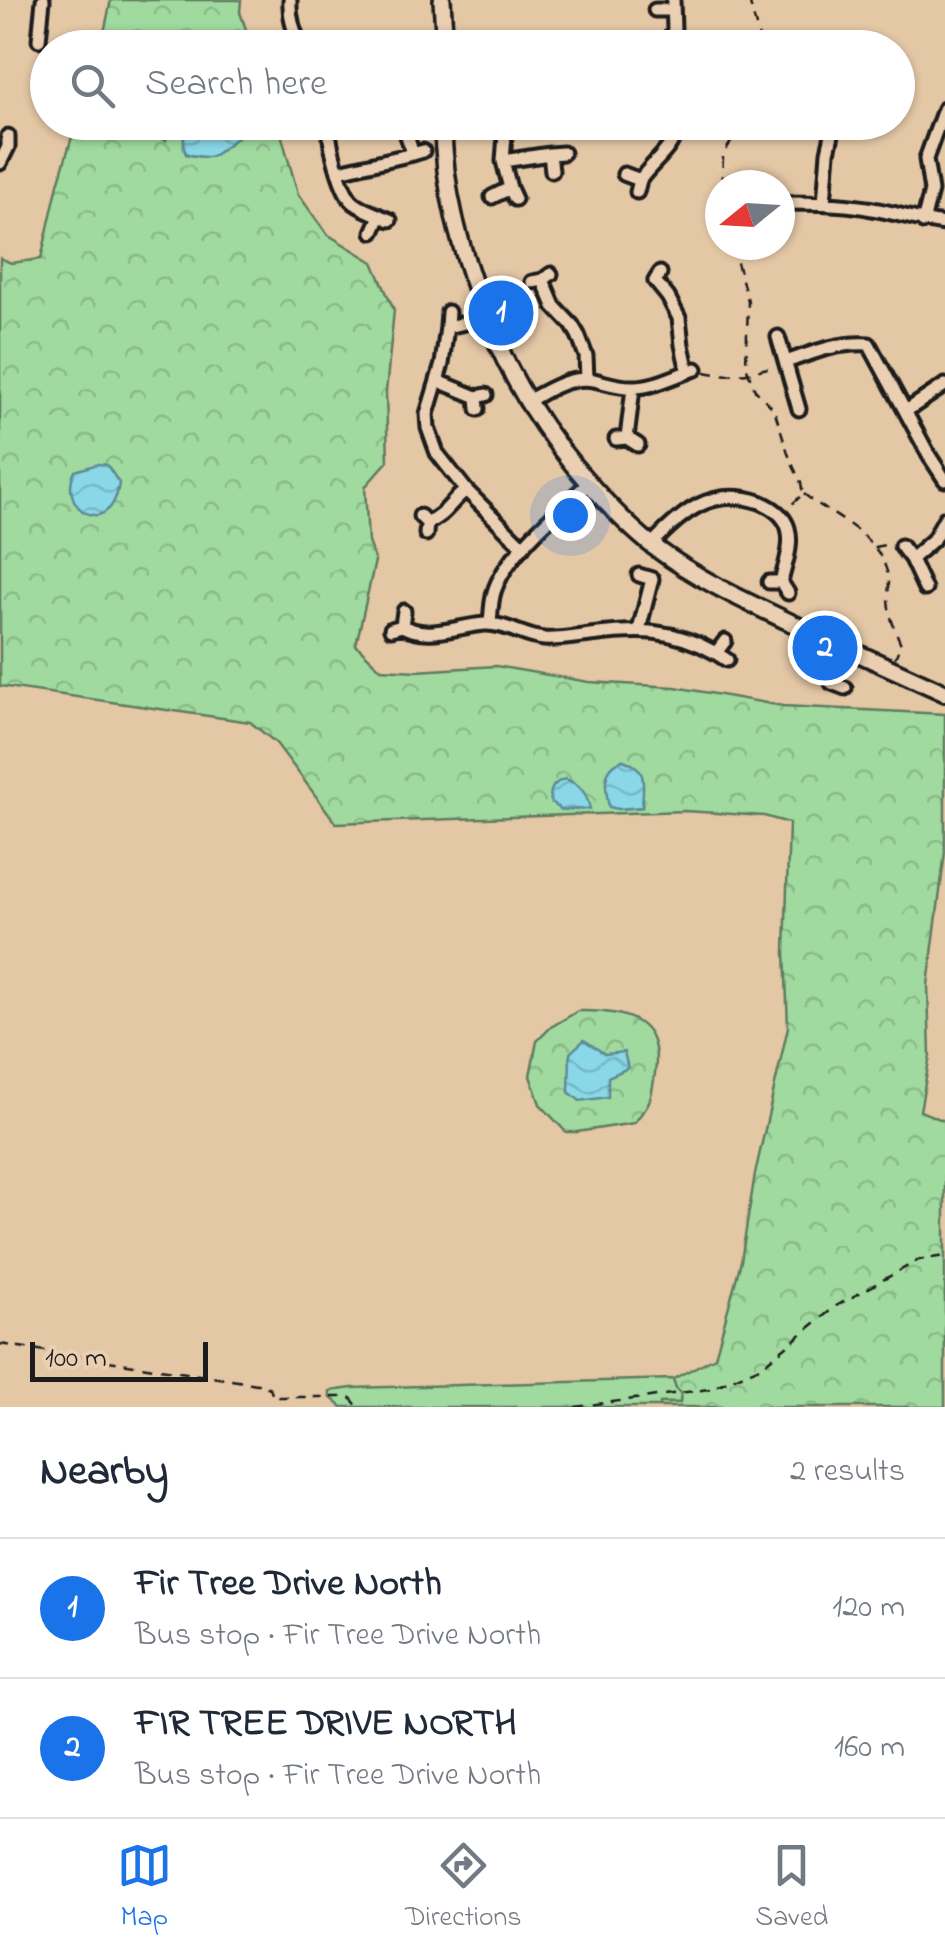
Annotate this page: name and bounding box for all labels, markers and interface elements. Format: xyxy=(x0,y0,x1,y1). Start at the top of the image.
search box xyxy=(30,30,915,140)
text: Search here xyxy=(145,57,327,113)
icon: search xyxy=(65,58,120,113)
north arrow xyxy=(705,170,795,260)
pin: 1 xyxy=(468,276,534,350)
your location xyxy=(545,490,596,541)
pin: 2 xyxy=(792,610,858,686)
scale bar xyxy=(30,1337,208,1382)
text: 100 m xyxy=(45,1339,107,1380)
text: Nearby xyxy=(40,1442,168,1503)
text: 2 results xyxy=(790,1449,905,1496)
text: Fir Tree Drive North xyxy=(135,1557,442,1613)
text: 1 xyxy=(67,1585,78,1632)
text: 120 m xyxy=(832,1585,905,1632)
text: Bus stop · Fir Tree Drive North xyxy=(135,1613,541,1660)
text: FIR TREE DRIVE NORTH xyxy=(135,1697,517,1753)
text: 2 xyxy=(65,1725,80,1772)
text: 160 m xyxy=(834,1725,905,1772)
text: Bus stop · Fir Tree Drive North xyxy=(135,1753,541,1800)
tab: Map xyxy=(117,1838,172,1939)
tab: Directions xyxy=(405,1838,522,1939)
tab: Saved xyxy=(755,1838,828,1939)

